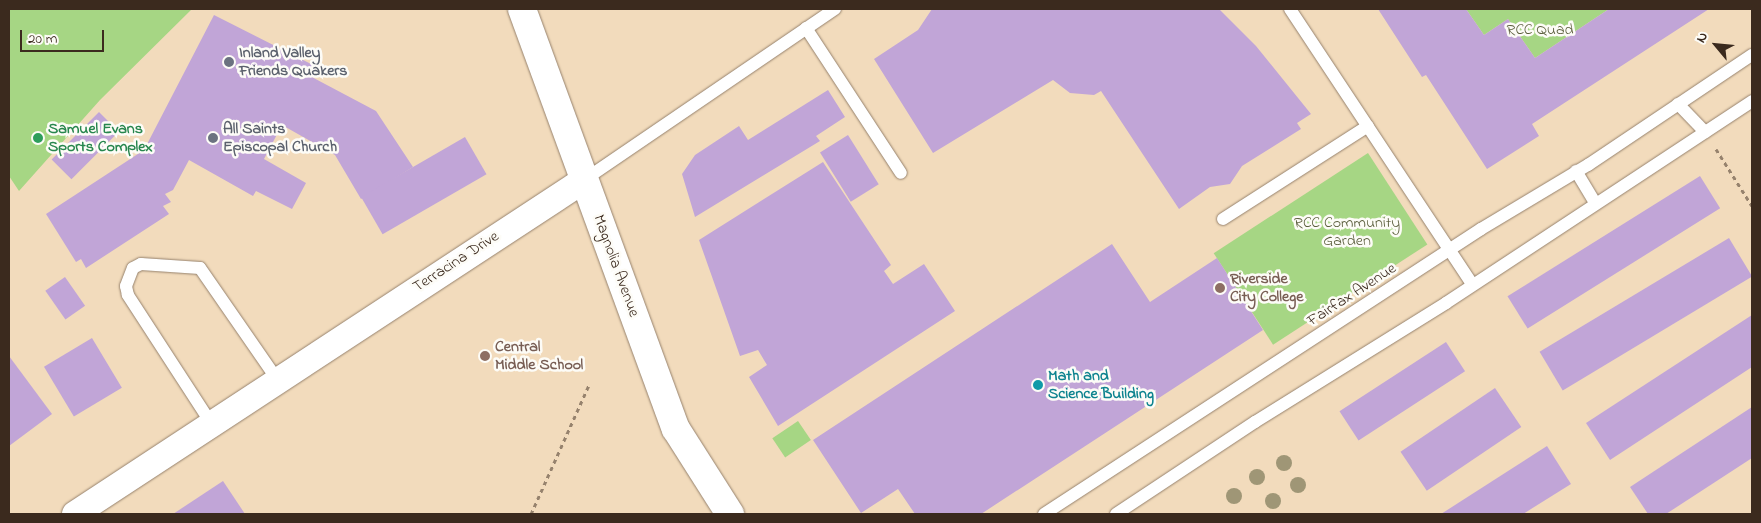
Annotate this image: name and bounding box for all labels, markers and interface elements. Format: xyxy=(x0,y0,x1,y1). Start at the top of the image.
scale bar xyxy=(22,20,106,52)
park label: RCC Quad xyxy=(1506,20,1574,40)
north arrow xyxy=(1691,20,1741,70)
text: 20 m xyxy=(28,28,57,50)
text: N xyxy=(1691,29,1714,47)
place label: Inland Valley Friends Quakers xyxy=(239,43,347,81)
marker: Inland Valley Friends Quakers xyxy=(223,56,235,68)
place label: Samuel Evans Sports Complex xyxy=(48,119,153,157)
place label: All Saints Episcopal Church xyxy=(223,119,337,157)
marker: Samuel Evans Sports Complex xyxy=(32,132,44,144)
marker: All Saints Episcopal Church xyxy=(207,132,219,144)
street label: Magnolia Avenue xyxy=(589,212,643,320)
park label: RCC Community Garden xyxy=(1294,213,1400,251)
street label: Terracina Drive xyxy=(409,227,503,297)
street label: Fairfax Avenue xyxy=(1304,259,1400,331)
place label: Riverside City College xyxy=(1230,269,1303,307)
marker: Riverside City College xyxy=(1214,282,1226,294)
place label: Central Middle School xyxy=(495,337,583,375)
marker: Central Middle School xyxy=(479,350,491,362)
place label: Math and Science Building xyxy=(1048,366,1154,404)
marker: Math and Science Building xyxy=(1032,379,1044,391)

